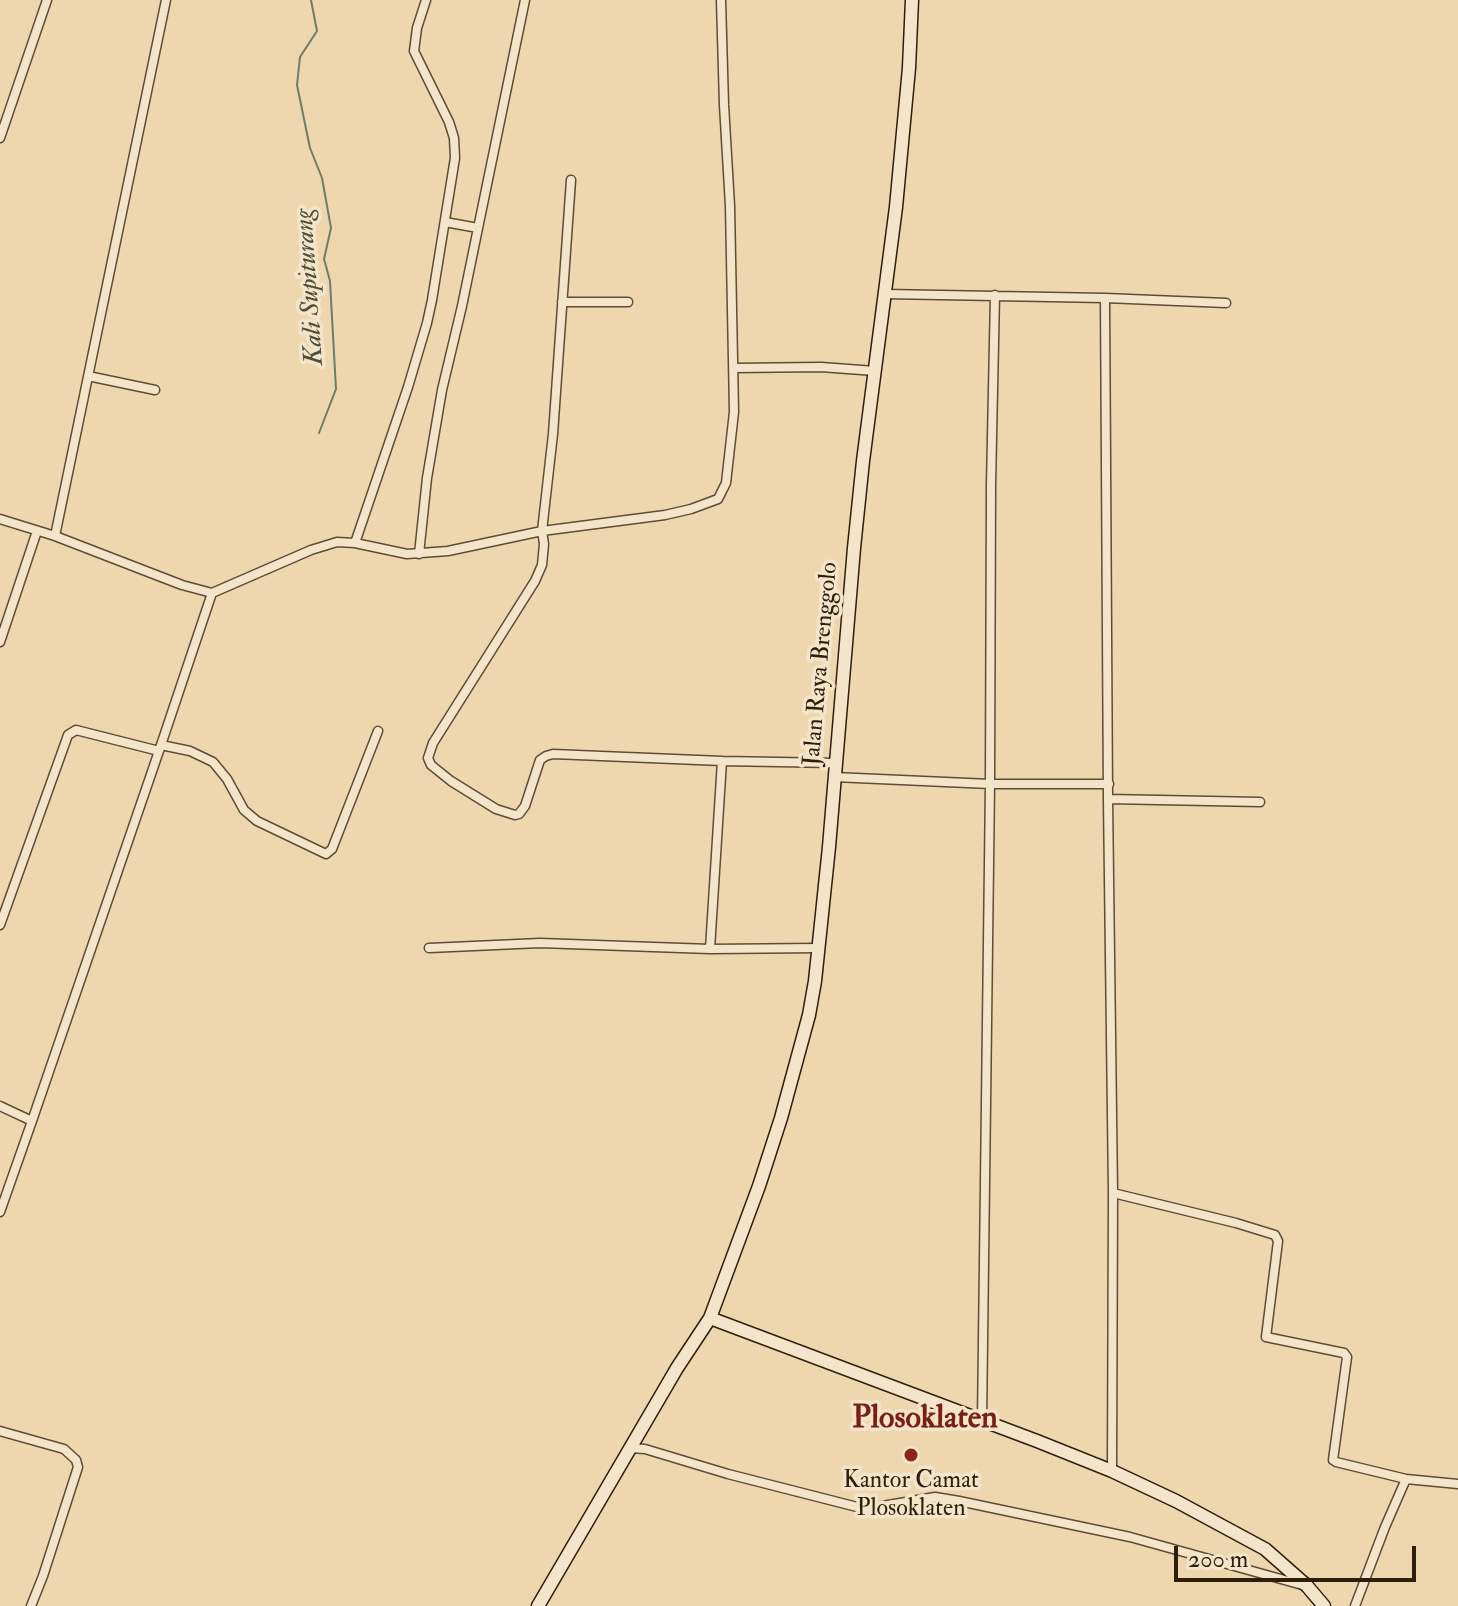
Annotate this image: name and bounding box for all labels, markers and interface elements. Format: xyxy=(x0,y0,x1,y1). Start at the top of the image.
water label: Kali Supiturang xyxy=(290,208,332,366)
street label: Jalan Raya Brenggolo xyxy=(799,561,845,767)
district label: Plosoklaten xyxy=(852,1401,998,1439)
marker: Kantor Camat Plosoklaten xyxy=(902,1446,920,1464)
place label: Kantor Camat Plosoklaten xyxy=(843,1468,979,1524)
scale bar xyxy=(1178,1530,1420,1580)
text: 200 m xyxy=(1188,1544,1248,1575)

